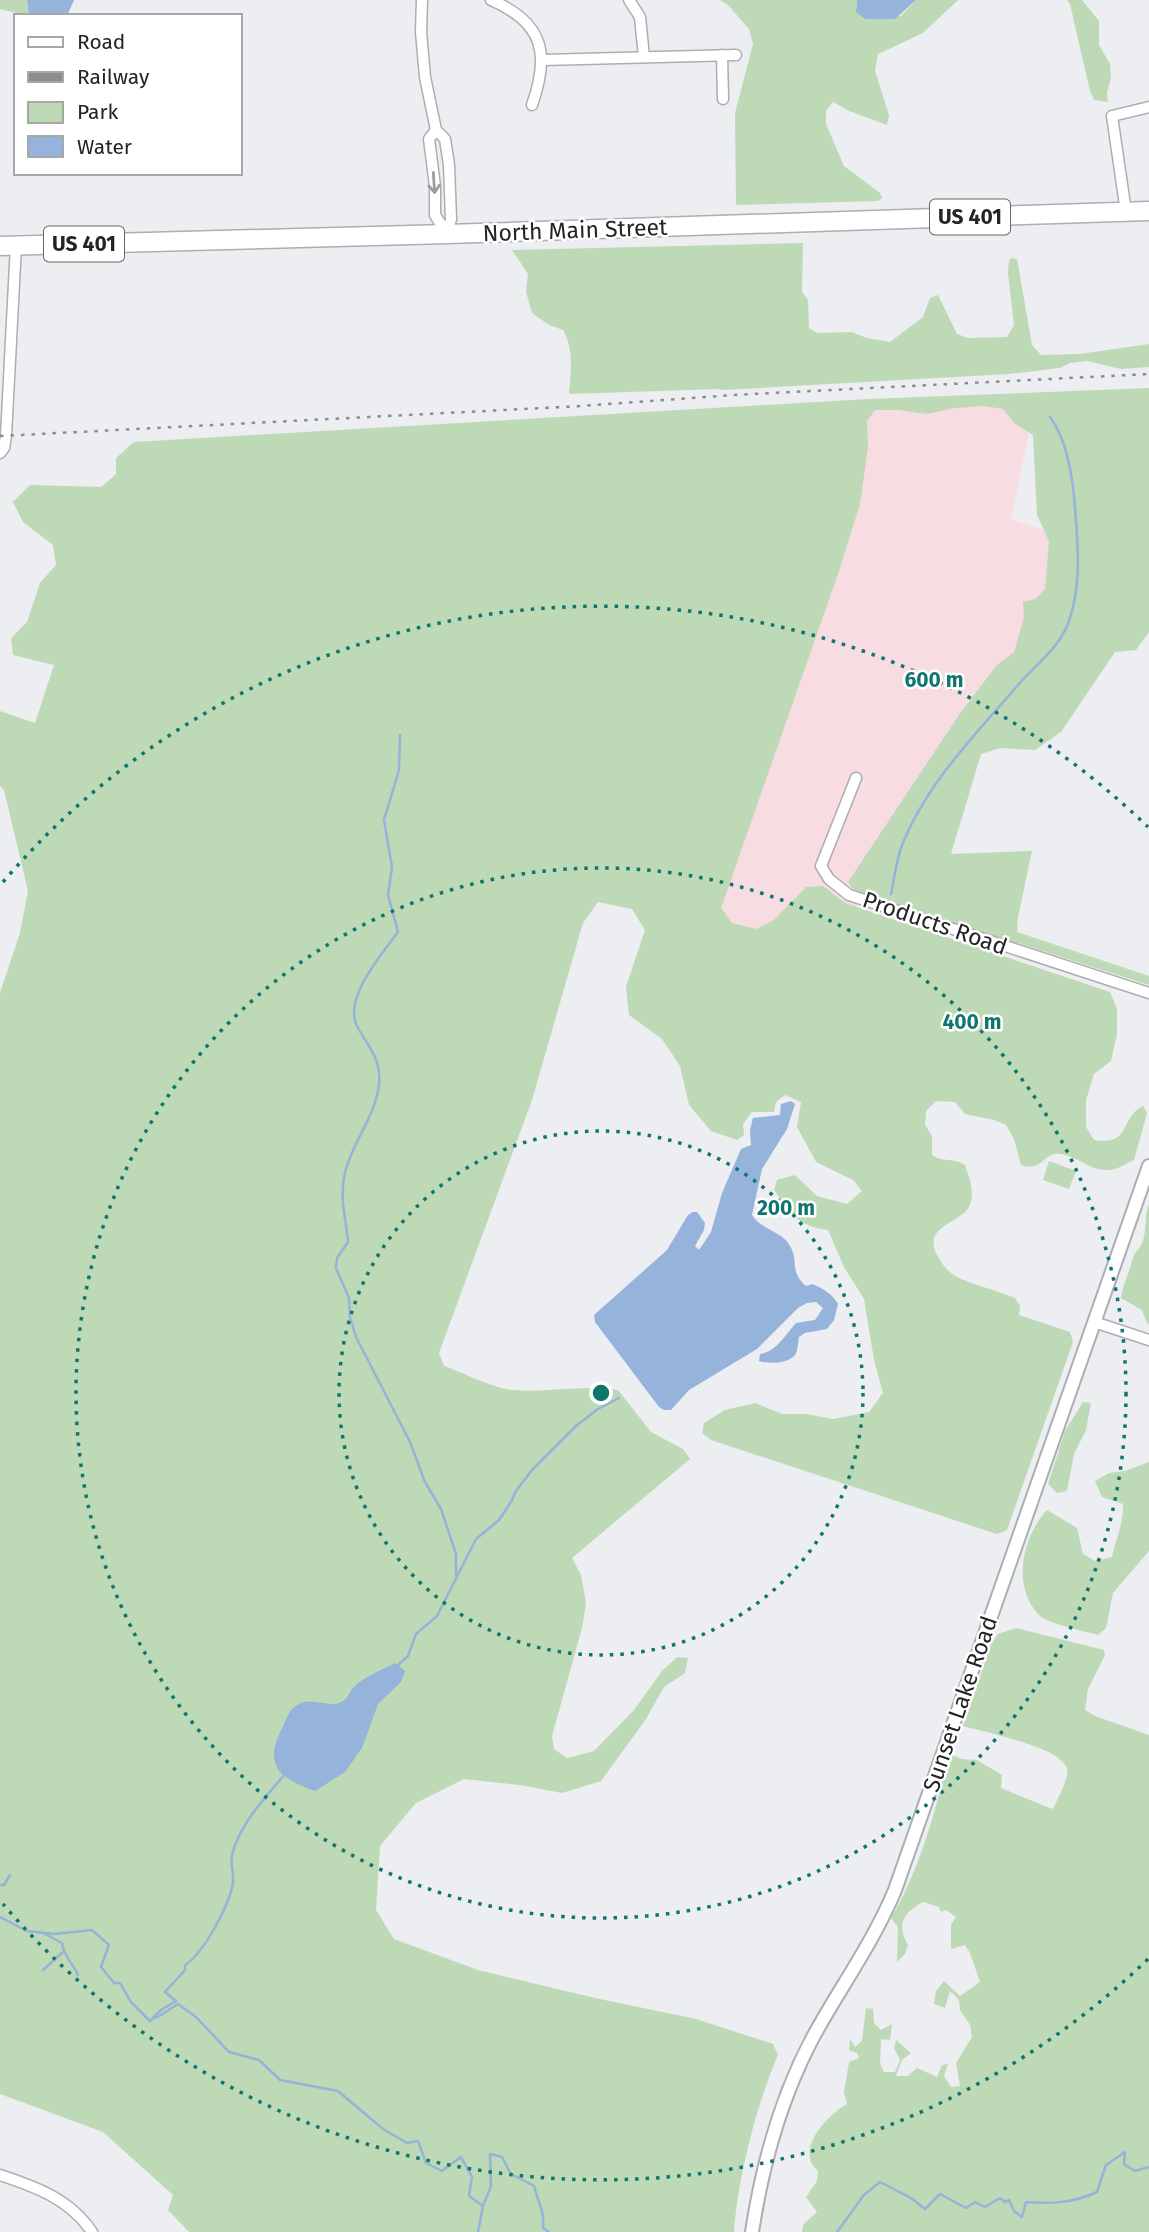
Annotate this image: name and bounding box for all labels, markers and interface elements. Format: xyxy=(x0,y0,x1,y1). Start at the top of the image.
legend xyxy=(14,14,242,175)
text: Road xyxy=(77,29,125,55)
text: Railway xyxy=(77,64,150,90)
text: Park xyxy=(77,99,119,125)
text: Water xyxy=(77,134,132,160)
one-way arrow xyxy=(428,171,441,193)
road number: US 401 xyxy=(930,200,1010,234)
street label: North Main Street xyxy=(482,213,669,247)
road number: US 401 xyxy=(44,226,124,262)
text: 600 m xyxy=(904,667,964,693)
street label: Products Road xyxy=(859,885,1011,961)
text: 400 m xyxy=(942,1009,1002,1035)
text: 200 m xyxy=(757,1195,815,1221)
centre of rings xyxy=(589,1381,613,1405)
street label: Sunset Lake Road xyxy=(917,1612,1003,1796)

